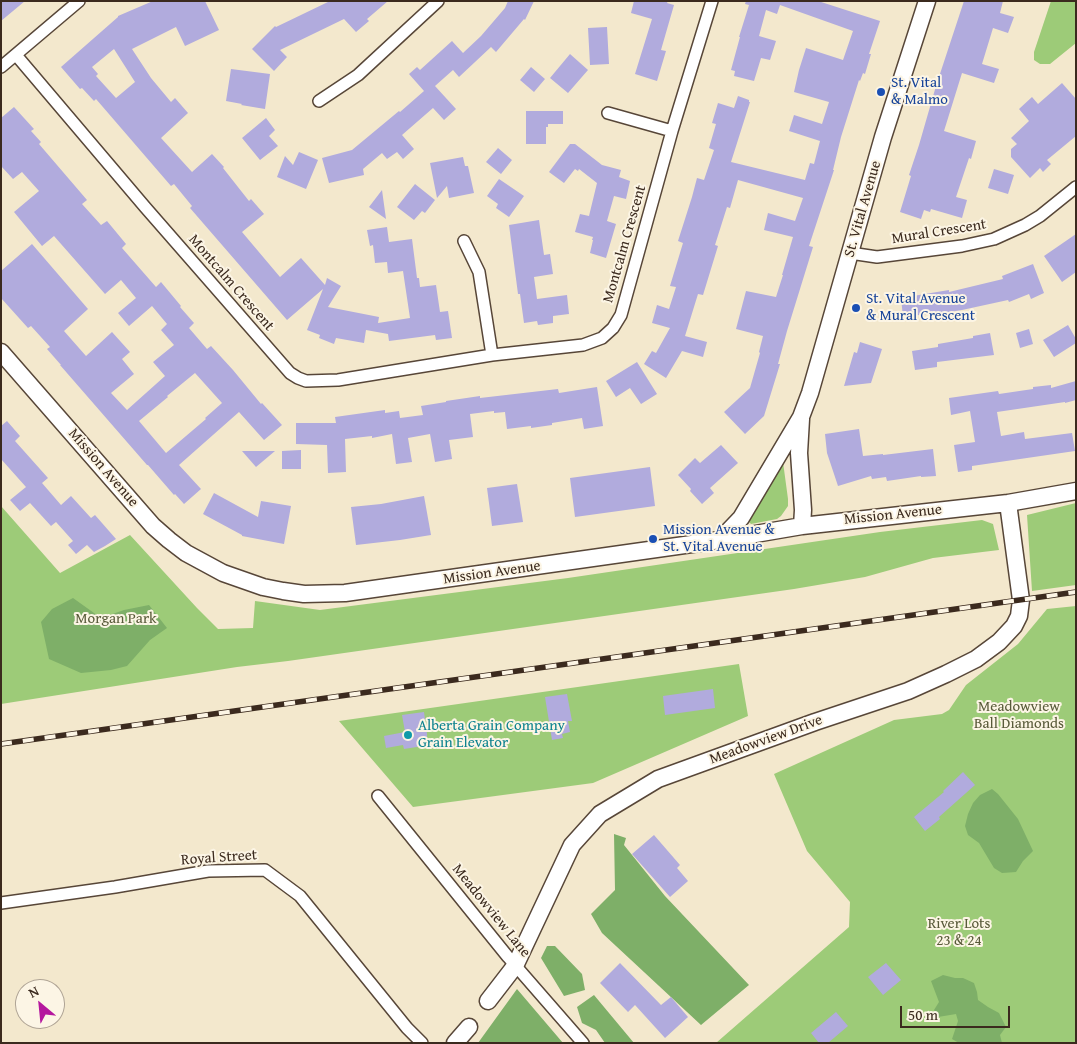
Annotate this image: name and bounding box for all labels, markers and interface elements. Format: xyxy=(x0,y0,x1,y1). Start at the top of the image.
place label: St. Vital & Malmo xyxy=(891,74,948,109)
marker: St. Vital & Malmo xyxy=(875,86,887,98)
street label: St. Vital Avenue xyxy=(841,159,885,259)
street label: Montcalm Crescent xyxy=(600,183,650,305)
street label: Mural Crescent xyxy=(890,216,988,248)
street label: Montcalm Crescent xyxy=(184,231,278,335)
place label: St. Vital Avenue & Mural Crescent xyxy=(866,290,975,325)
marker: St. Vital Avenue & Mural Crescent xyxy=(850,302,862,314)
street label: Mission Avenue xyxy=(64,425,142,511)
street label: Mission Avenue xyxy=(843,501,943,529)
place label: Mission Avenue & St. Vital Avenue xyxy=(663,521,775,556)
marker: Mission Avenue & St. Vital Avenue xyxy=(647,533,659,545)
street label: Mission Avenue xyxy=(442,557,542,589)
park label: Morgan Park xyxy=(75,610,157,628)
park label: Meadowview Ball Diamonds xyxy=(974,698,1064,733)
street label: Meadowview Drive xyxy=(707,711,825,769)
place label: Alberta Grain Company Grain Elevator xyxy=(418,717,565,752)
marker: Alberta Grain Company Grain Elevator xyxy=(402,729,414,741)
street label: Royal Street xyxy=(180,846,258,870)
street label: Meadowview Lane xyxy=(448,861,534,961)
park label: River Lots 23 & 24 xyxy=(928,915,990,950)
north arrow xyxy=(15,979,65,1029)
text: N xyxy=(25,981,42,1003)
scale bar xyxy=(902,996,1012,1028)
text: 50 m xyxy=(908,1004,938,1025)

